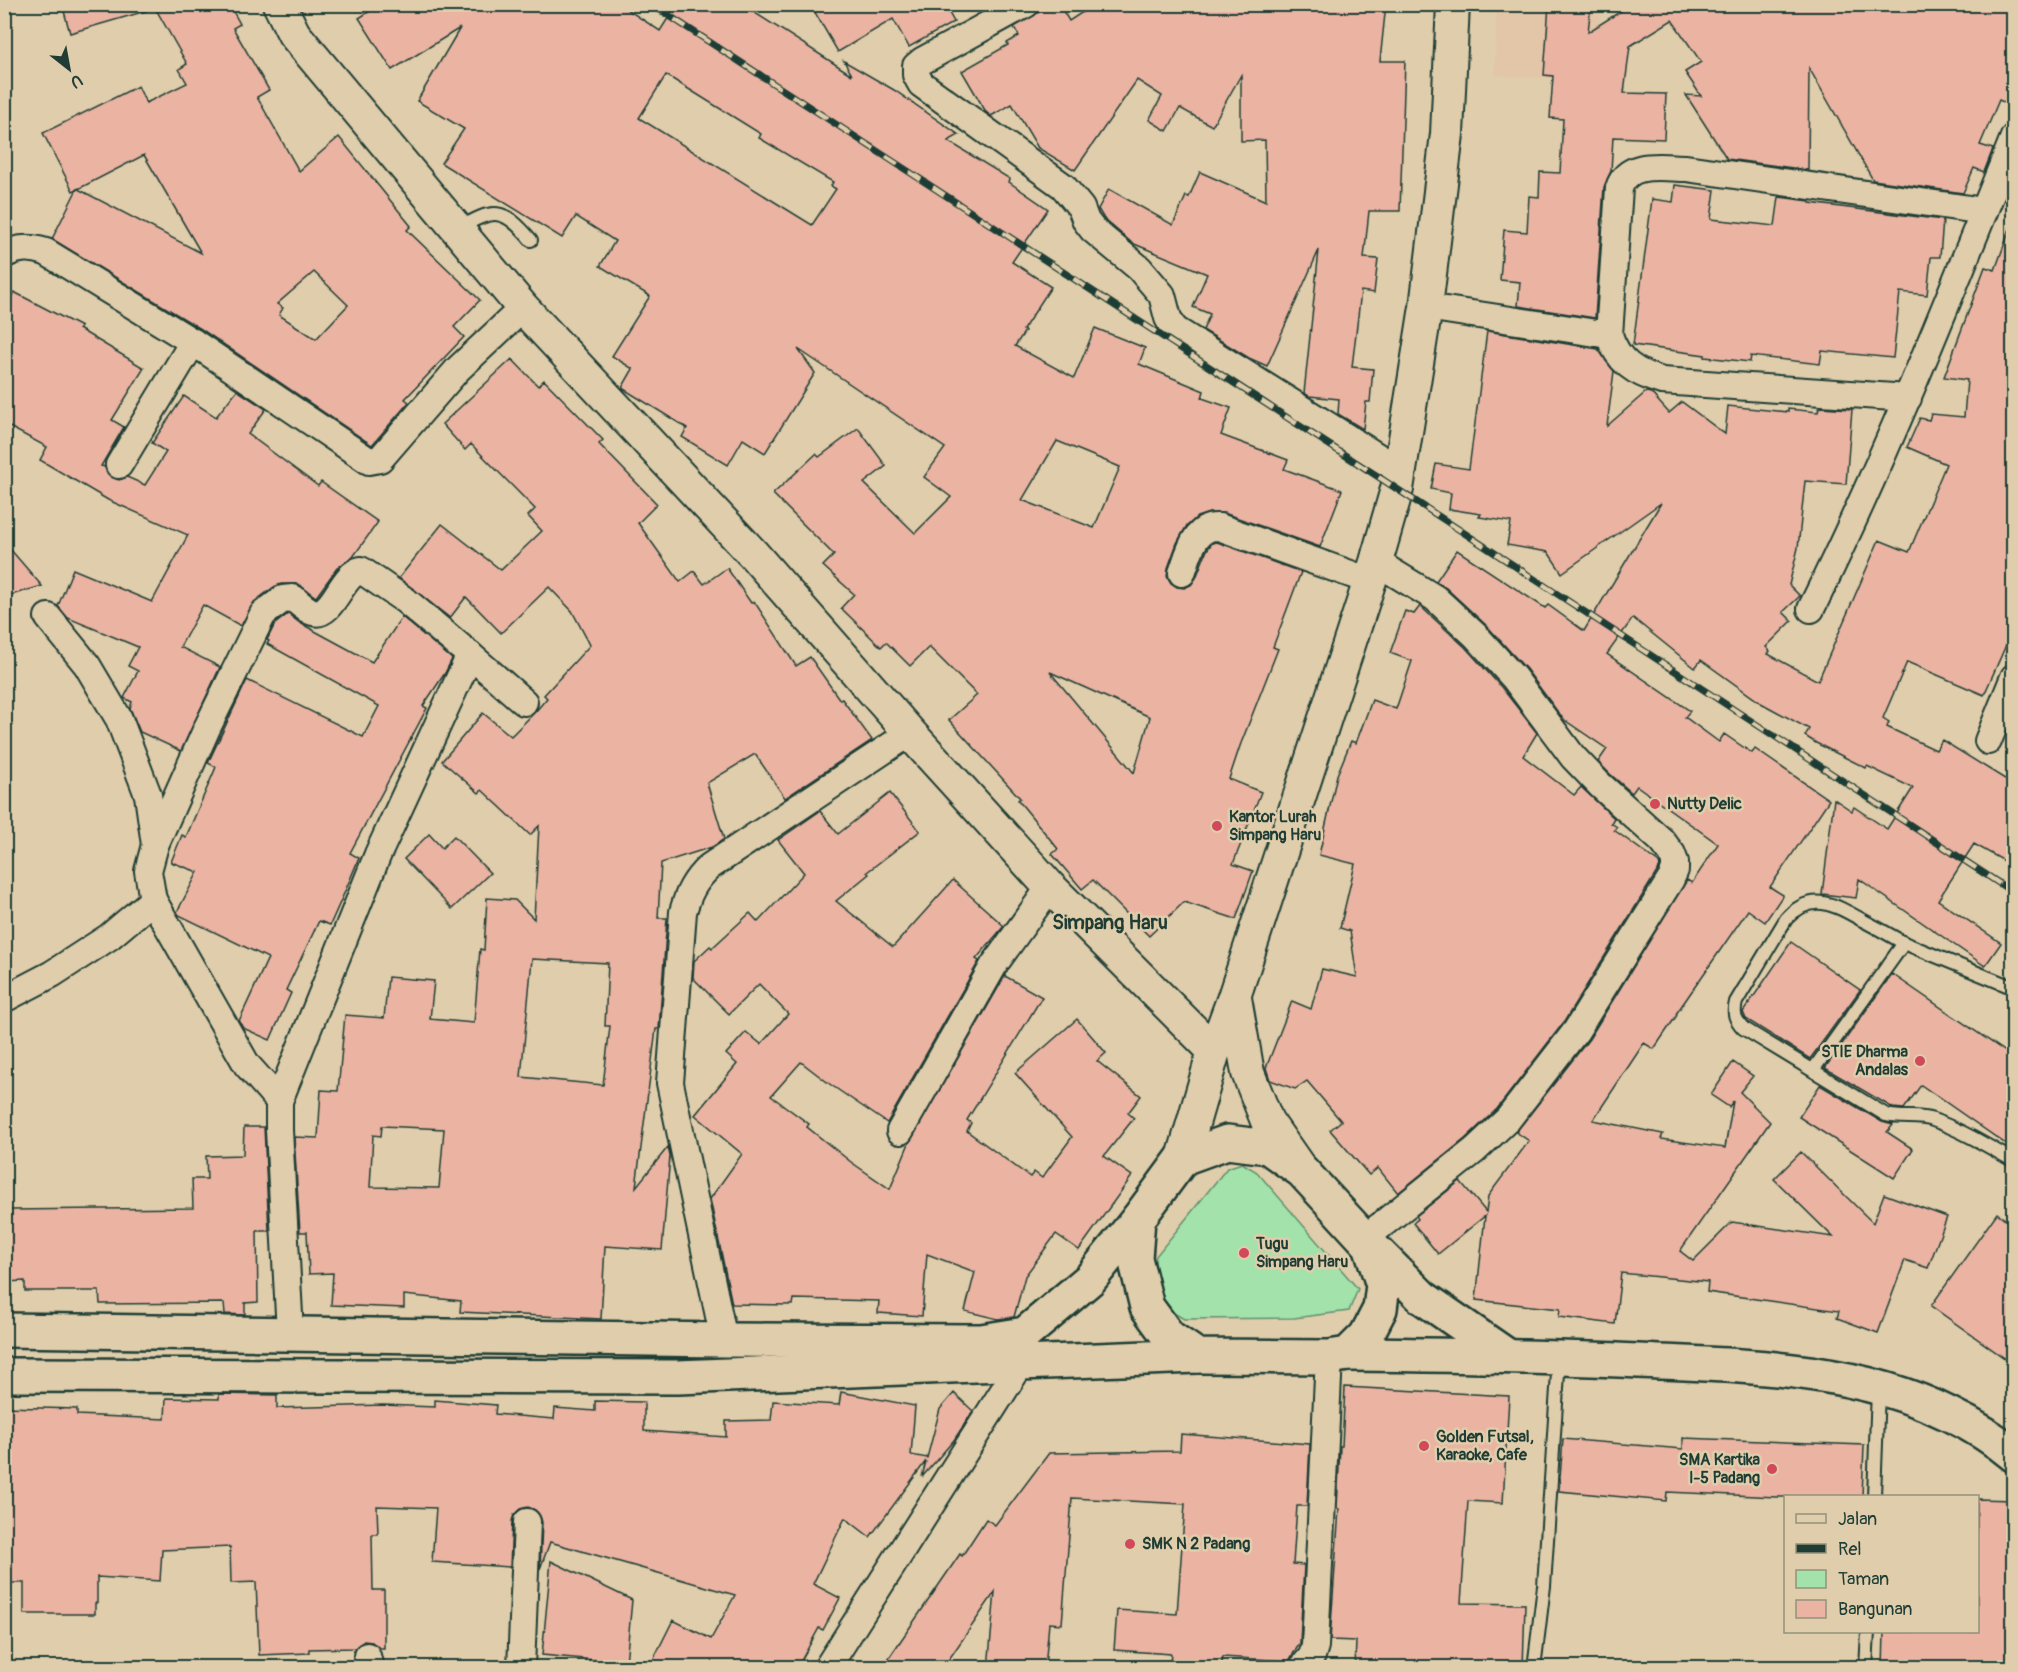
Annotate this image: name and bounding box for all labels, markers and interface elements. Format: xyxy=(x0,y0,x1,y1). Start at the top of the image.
north arrow xyxy=(39,39,99,99)
text: U xyxy=(66,70,86,93)
place label: Nutty Delic xyxy=(1667,794,1742,814)
marker: Nutty Delic xyxy=(1648,797,1662,811)
place label: Kantor Lurah Simpang Haru xyxy=(1229,807,1321,845)
marker: Kantor Lurah Simpang Haru xyxy=(1210,819,1224,833)
district label: Simpang Haru xyxy=(1052,910,1168,935)
place label: STIE Dharma Andalas xyxy=(1821,1042,1909,1080)
marker: STIE Dharma Andalas xyxy=(1913,1054,1927,1068)
place label: Tugu Simpang Haru xyxy=(1255,1234,1348,1272)
marker: Tugu Simpang Haru xyxy=(1237,1246,1251,1260)
place label: Golden Futsal, Karaoke, Cafe xyxy=(1436,1427,1534,1465)
marker: Golden Futsal, Karaoke, Cafe xyxy=(1417,1439,1431,1453)
place label: SMA Kartika I-5 Padang xyxy=(1679,1450,1761,1488)
marker: SMA Kartika I-5 Padang xyxy=(1765,1462,1779,1476)
legend xyxy=(1784,1495,1979,1633)
text: Jalan xyxy=(1838,1508,1877,1531)
place label: SMK N 2 Padang xyxy=(1142,1534,1250,1554)
marker: SMK N 2 Padang xyxy=(1123,1537,1137,1551)
text: Rel xyxy=(1838,1538,1862,1561)
text: Taman xyxy=(1838,1568,1889,1591)
text: Bangunan xyxy=(1838,1598,1913,1621)

